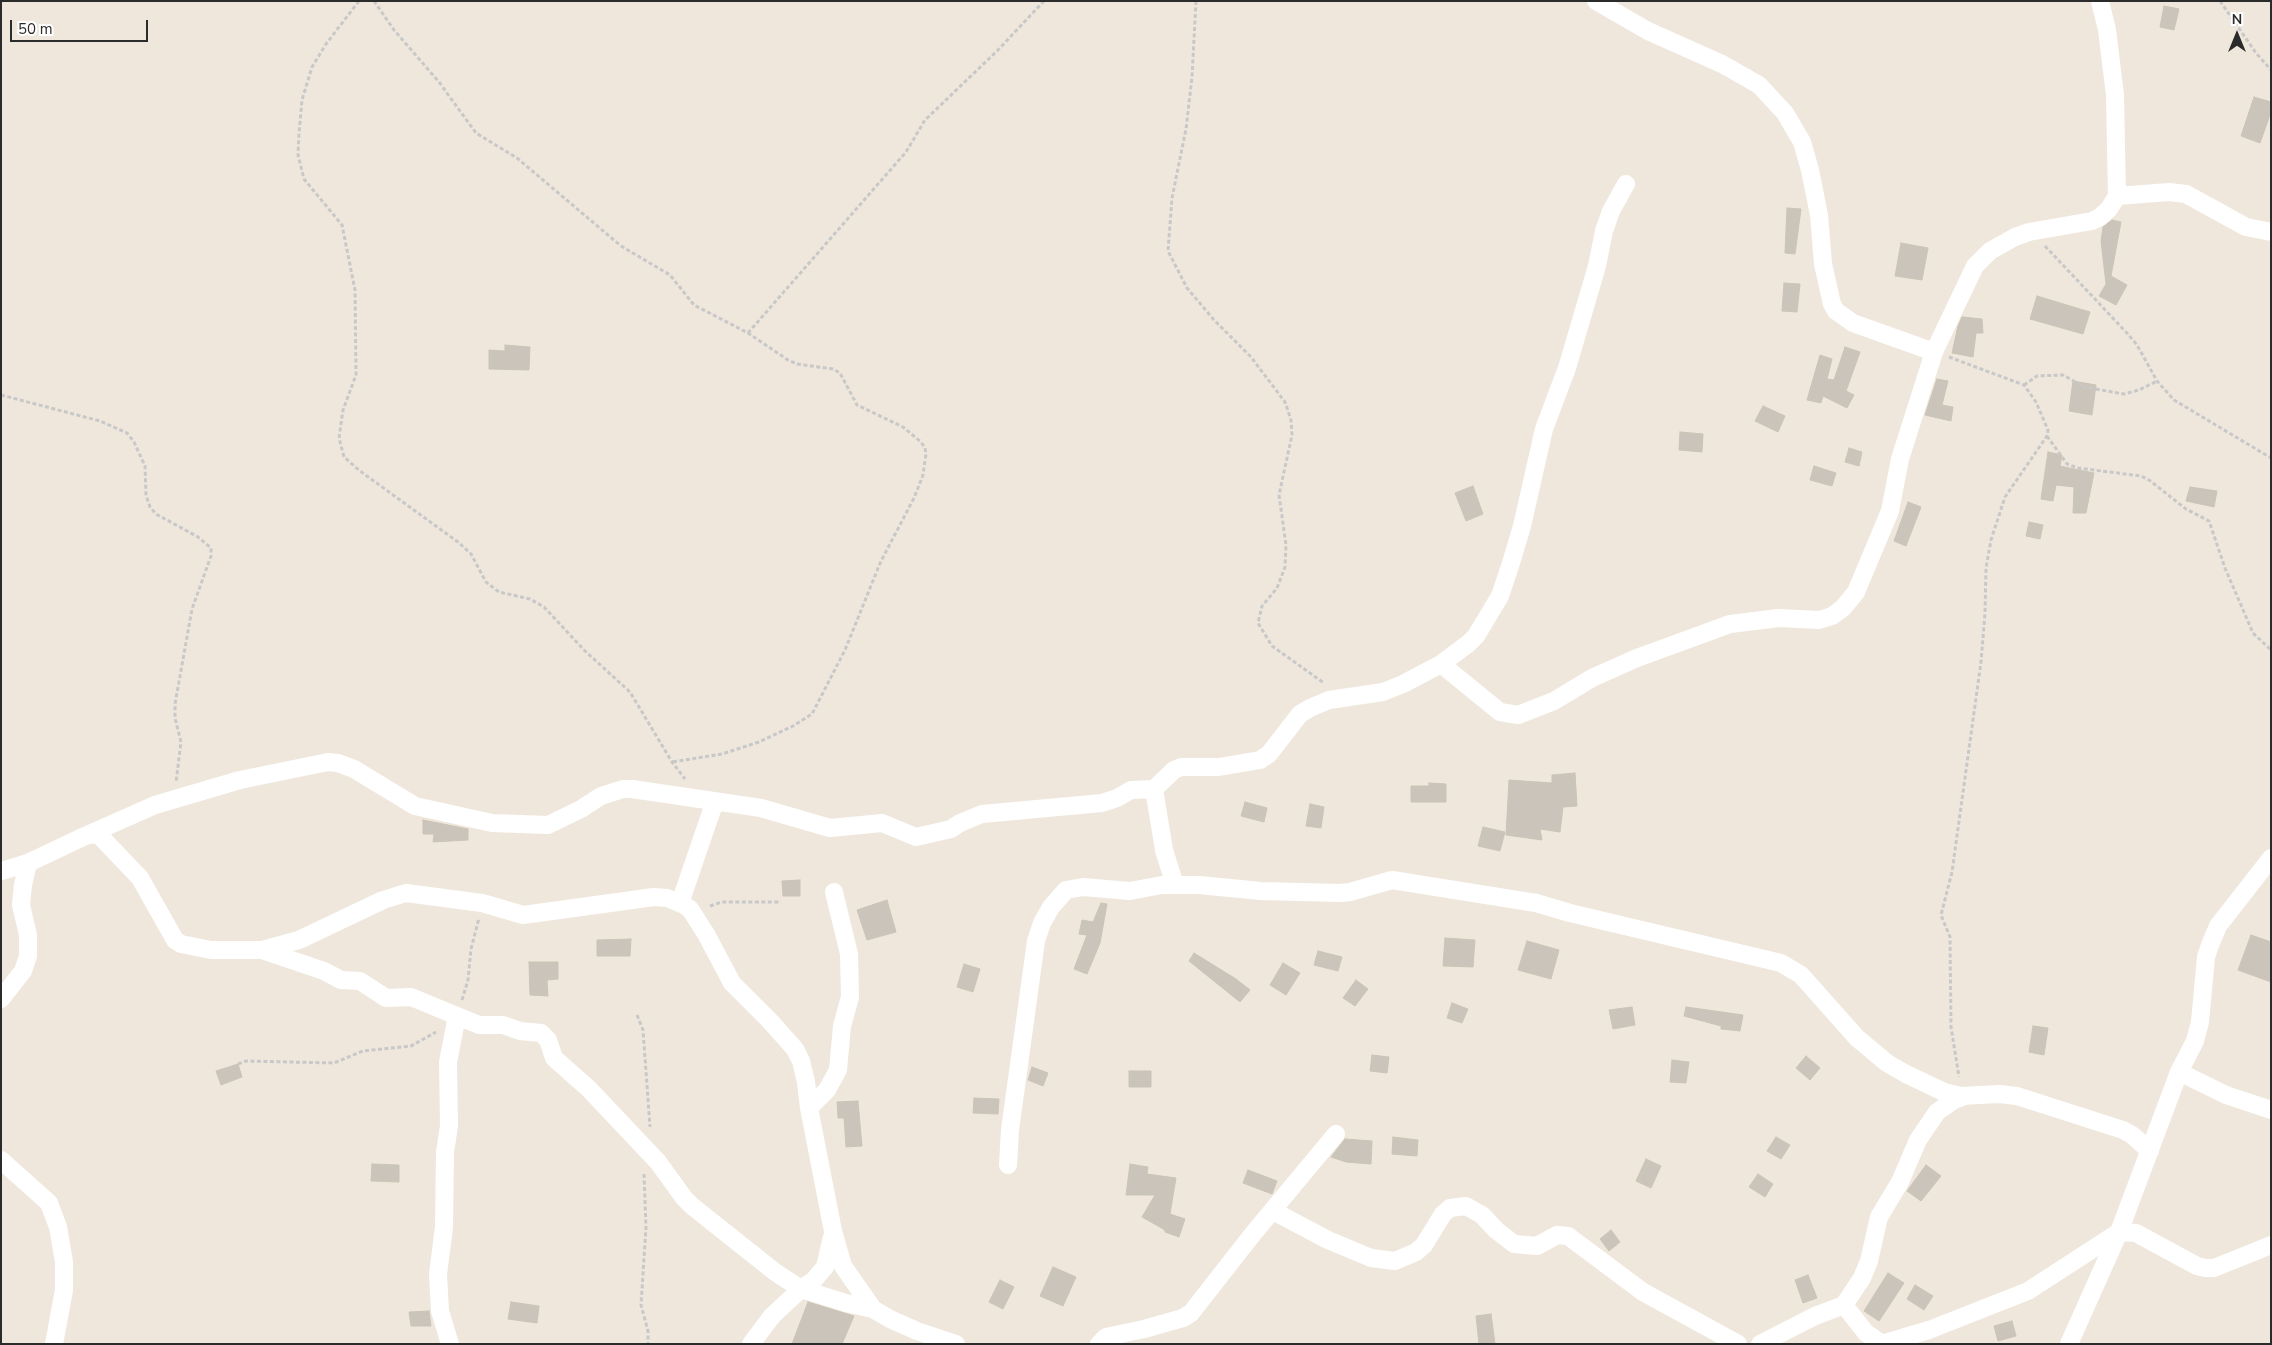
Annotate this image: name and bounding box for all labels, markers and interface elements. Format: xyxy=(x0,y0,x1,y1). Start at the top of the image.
scale bar xyxy=(12,10,150,42)
north arrow xyxy=(2212,10,2262,60)
text: N xyxy=(2232,10,2242,29)
text: 50 m xyxy=(18,19,53,39)

